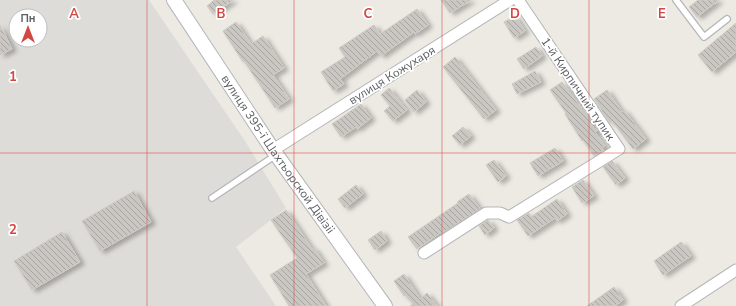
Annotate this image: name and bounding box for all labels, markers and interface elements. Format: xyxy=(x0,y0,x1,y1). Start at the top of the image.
text: A xyxy=(69,5,79,23)
text: B xyxy=(217,5,226,23)
text: C xyxy=(364,5,373,23)
text: D xyxy=(510,5,520,23)
text: E xyxy=(658,5,666,23)
north arrow xyxy=(8,8,48,48)
text: Пн xyxy=(20,11,36,26)
street label: 1-й Кирпичний тупик xyxy=(538,34,619,144)
street label: вулиця Кожухаря xyxy=(346,42,438,108)
text: 1 xyxy=(9,68,17,86)
street label: вулиця 395-ї Шахтьорской Дівізіі xyxy=(218,72,338,237)
text: 2 xyxy=(9,221,17,239)

